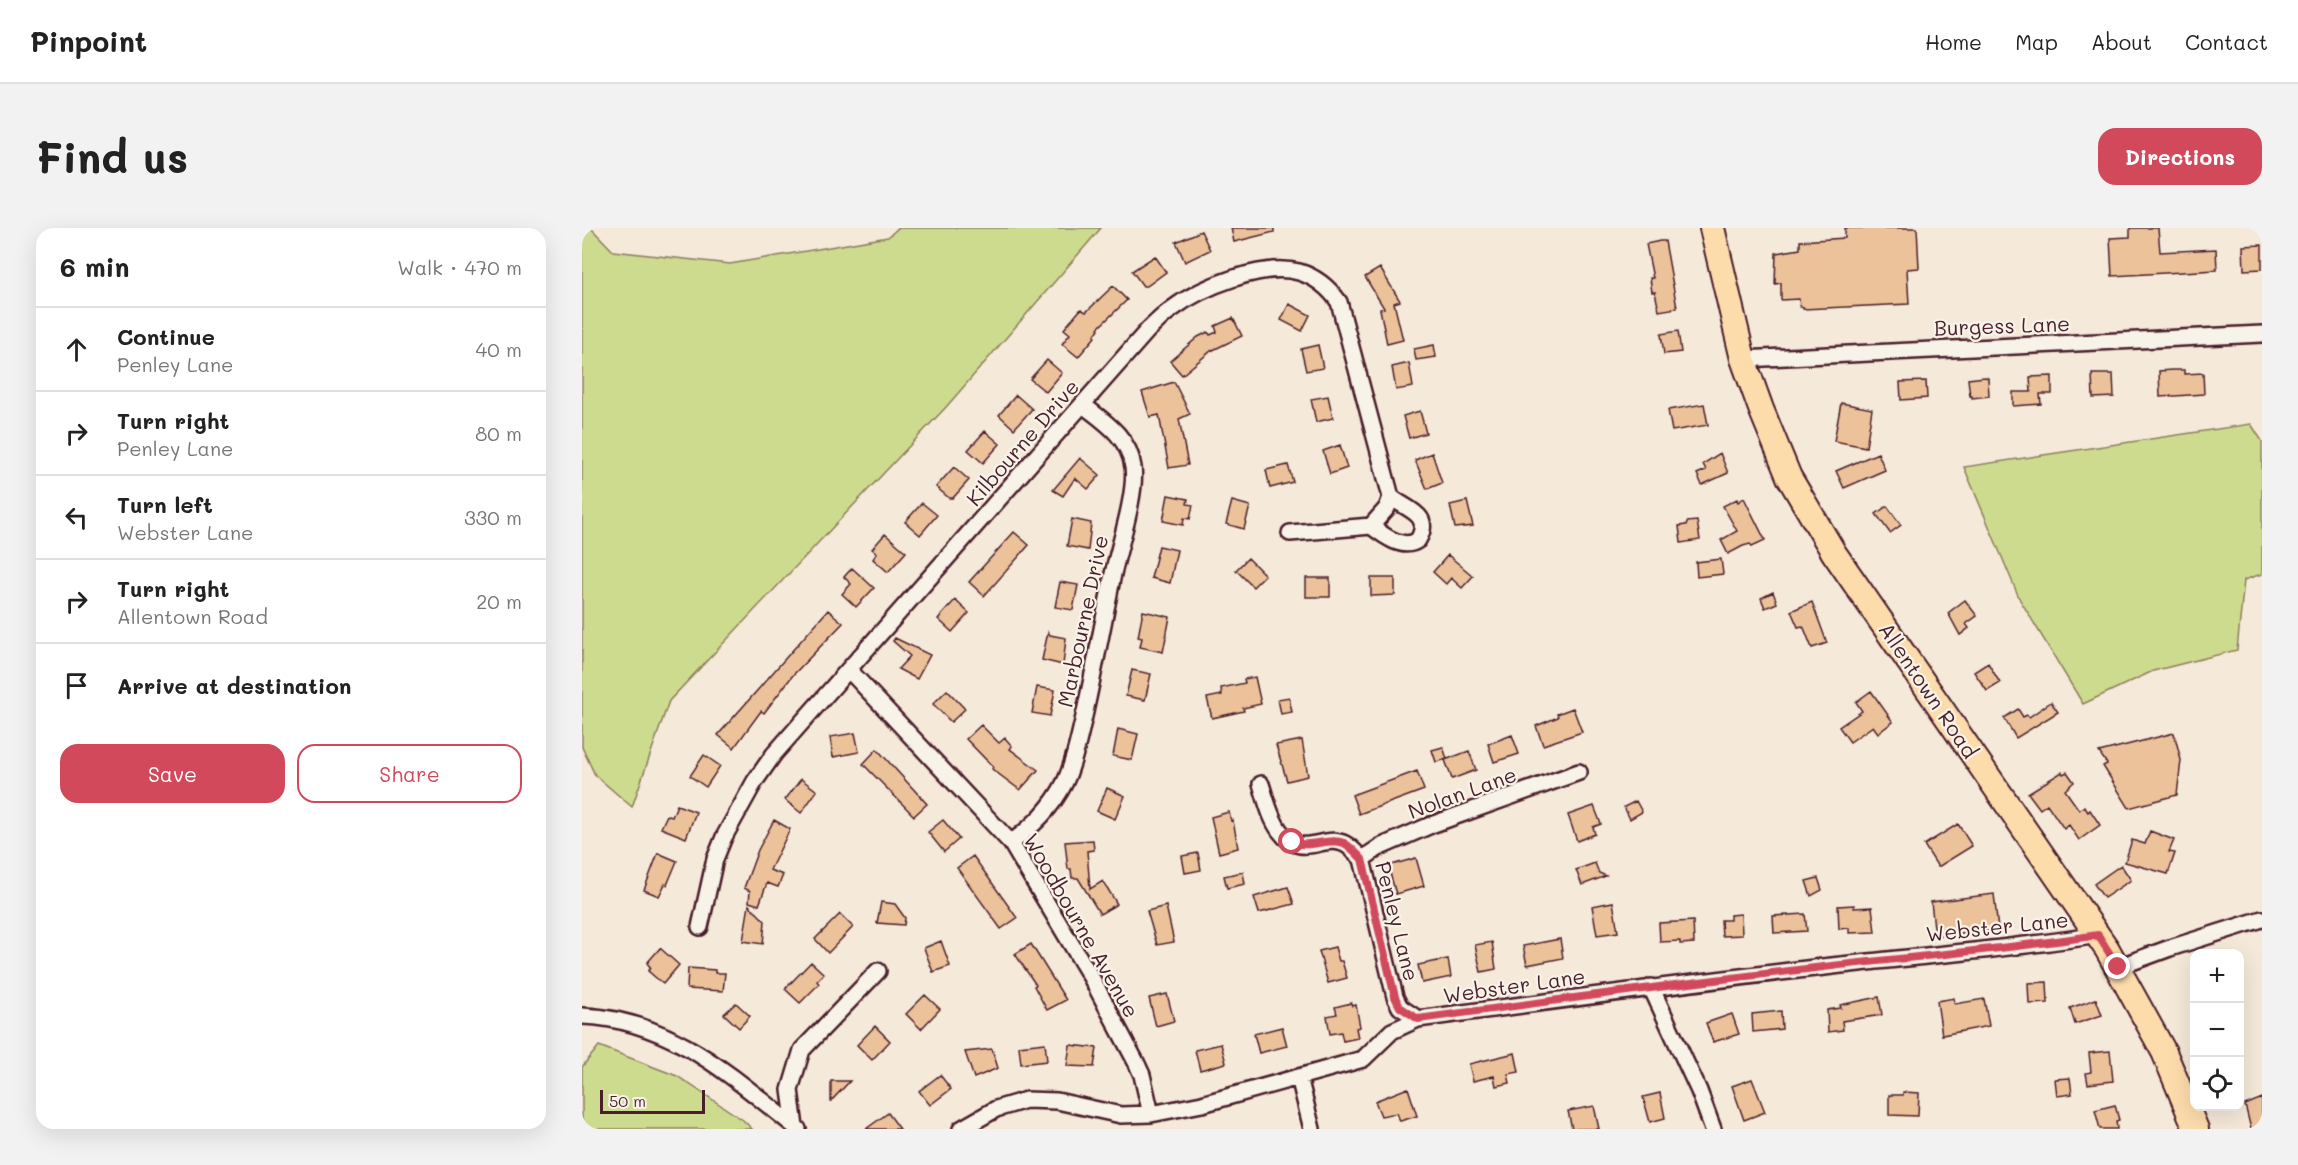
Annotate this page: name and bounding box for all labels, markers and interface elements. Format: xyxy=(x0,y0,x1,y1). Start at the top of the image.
text: Pinpoint xyxy=(30,23,147,59)
text: Home xyxy=(1925,28,1982,55)
text: Map xyxy=(2015,28,2058,55)
text: About xyxy=(2091,28,2152,55)
text: Contact xyxy=(2185,28,2268,55)
button: Directions xyxy=(2098,128,2262,185)
text: Find us xyxy=(36,129,188,184)
text: 6 min xyxy=(60,250,129,284)
text: Walk · 470 m xyxy=(397,254,522,280)
street label: Burgess Lane xyxy=(1933,309,2071,341)
text: Continue xyxy=(117,322,215,351)
icon: ahead xyxy=(60,333,93,366)
text: 40 m xyxy=(476,336,522,362)
text: Penley Lane xyxy=(117,351,233,377)
street label: Kilbourne Drive xyxy=(960,373,1084,511)
text: Turn right xyxy=(117,406,229,435)
icon: right xyxy=(60,417,93,450)
text: 80 m xyxy=(475,420,522,446)
text: Penley Lane xyxy=(117,435,233,461)
text: Turn left xyxy=(117,490,213,519)
icon: left xyxy=(60,501,93,534)
text: 330 m xyxy=(464,504,522,530)
text: Webster Lane xyxy=(117,519,253,545)
street label: Marbourne Drive xyxy=(1051,533,1113,709)
text: Turn right xyxy=(117,574,229,603)
icon: right xyxy=(60,585,93,618)
text: 20 m xyxy=(476,588,522,614)
text: Allentown Road xyxy=(117,603,268,629)
street label: Allentown Road xyxy=(1874,617,1984,763)
icon: arrive xyxy=(60,669,93,702)
text: Arrive at destination xyxy=(117,671,352,700)
button: Save xyxy=(60,744,285,803)
button: Share xyxy=(297,744,522,803)
street label: Nolan Lane xyxy=(1404,760,1520,824)
street label: Woodbourne Avenue xyxy=(1018,828,1146,1022)
route start xyxy=(1278,828,1304,854)
street label: Penley Lane xyxy=(1370,858,1426,984)
street label: Webster Lane xyxy=(1924,905,2070,947)
map controls xyxy=(2190,949,2244,1111)
button: + xyxy=(2190,949,2244,1003)
route end xyxy=(2104,953,2130,979)
street label: Webster Lane xyxy=(1441,962,1587,1008)
button: − xyxy=(2190,1003,2244,1057)
button: locate xyxy=(2190,1057,2244,1111)
scale bar xyxy=(600,1087,705,1114)
text: 50 m xyxy=(609,1090,646,1111)

